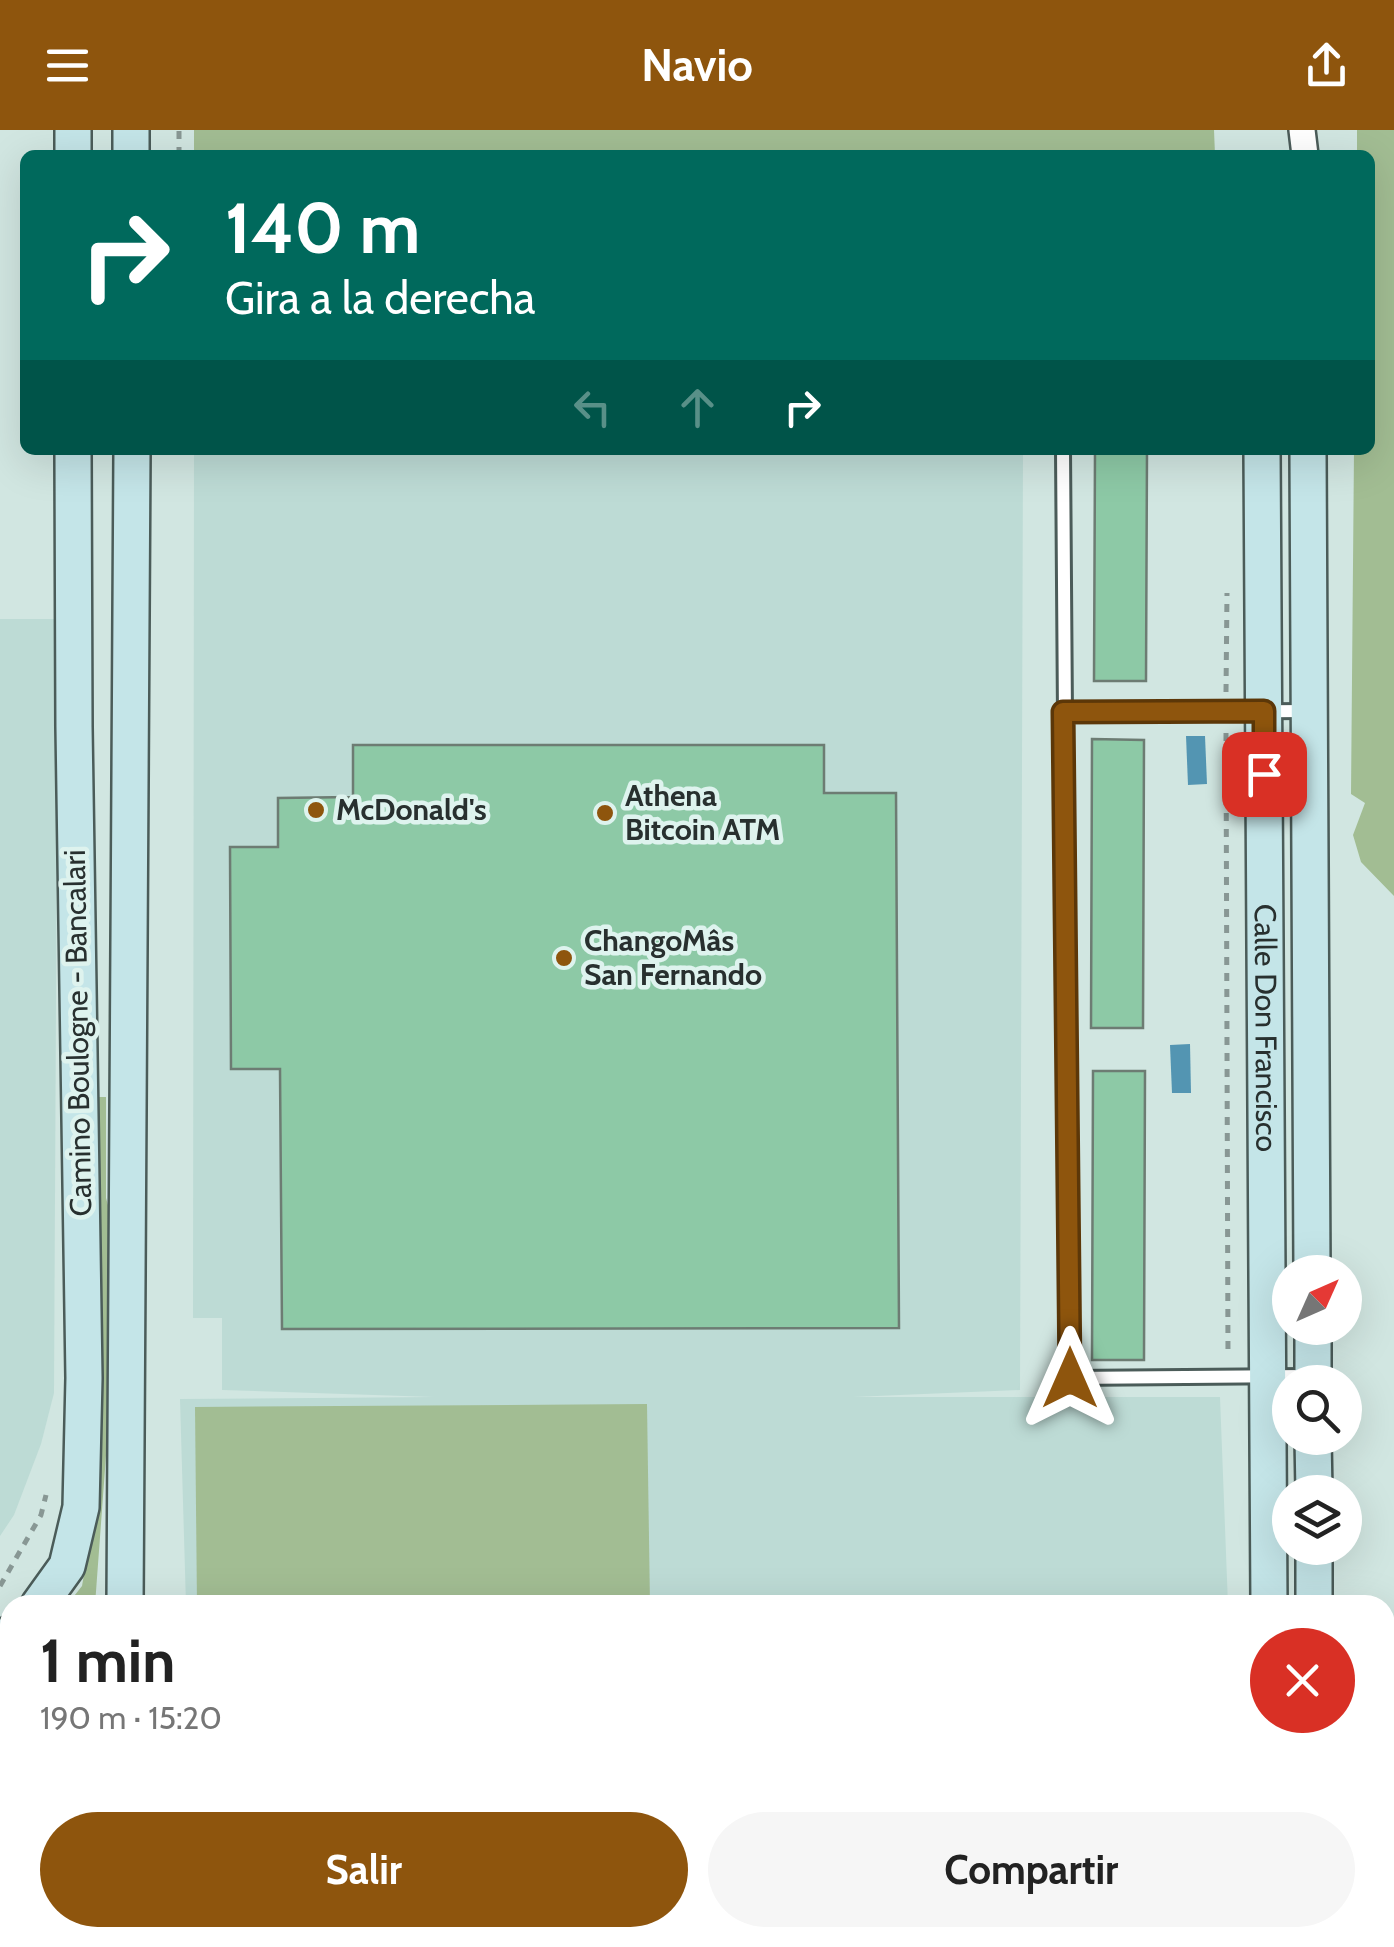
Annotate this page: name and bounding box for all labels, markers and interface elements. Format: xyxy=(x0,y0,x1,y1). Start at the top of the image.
icon: menu xyxy=(40,38,95,93)
text: Navio xyxy=(641,38,753,92)
icon: share xyxy=(1299,38,1354,93)
text: 140 m xyxy=(225,185,420,271)
icon: right xyxy=(60,190,190,320)
text: Gira a la derecha xyxy=(225,271,535,325)
icon: left xyxy=(565,380,620,435)
icon: ahead xyxy=(670,380,725,435)
icon: right xyxy=(775,380,830,435)
pin xyxy=(1222,732,1307,817)
icon: arrive xyxy=(1237,747,1292,802)
place label: Athena Bitcoin ATM xyxy=(625,777,780,848)
place label: McDonald's xyxy=(336,791,487,828)
marker: McDonald's xyxy=(305,799,327,821)
marker: Athena Bitcoin ATM xyxy=(594,802,616,824)
street label: Camino Boulogne - Bancalari xyxy=(56,849,99,1217)
street label: Calle Don Francisco xyxy=(1247,904,1285,1152)
place label: ChangoMâs San Fernando xyxy=(584,922,762,993)
marker: ChangoMâs San Fernando xyxy=(553,947,575,969)
north arrow xyxy=(1272,1255,1362,1345)
map controls xyxy=(1272,1255,1362,1565)
position arrow xyxy=(1018,1326,1122,1430)
button: search xyxy=(1272,1365,1362,1455)
button: layers xyxy=(1272,1475,1362,1565)
text: 1 min xyxy=(40,1624,175,1697)
button: close xyxy=(1250,1628,1355,1733)
text: 190 m · 15:20 xyxy=(40,1698,222,1737)
button: Salir xyxy=(40,1812,688,1927)
button: Compartir xyxy=(708,1812,1355,1927)

